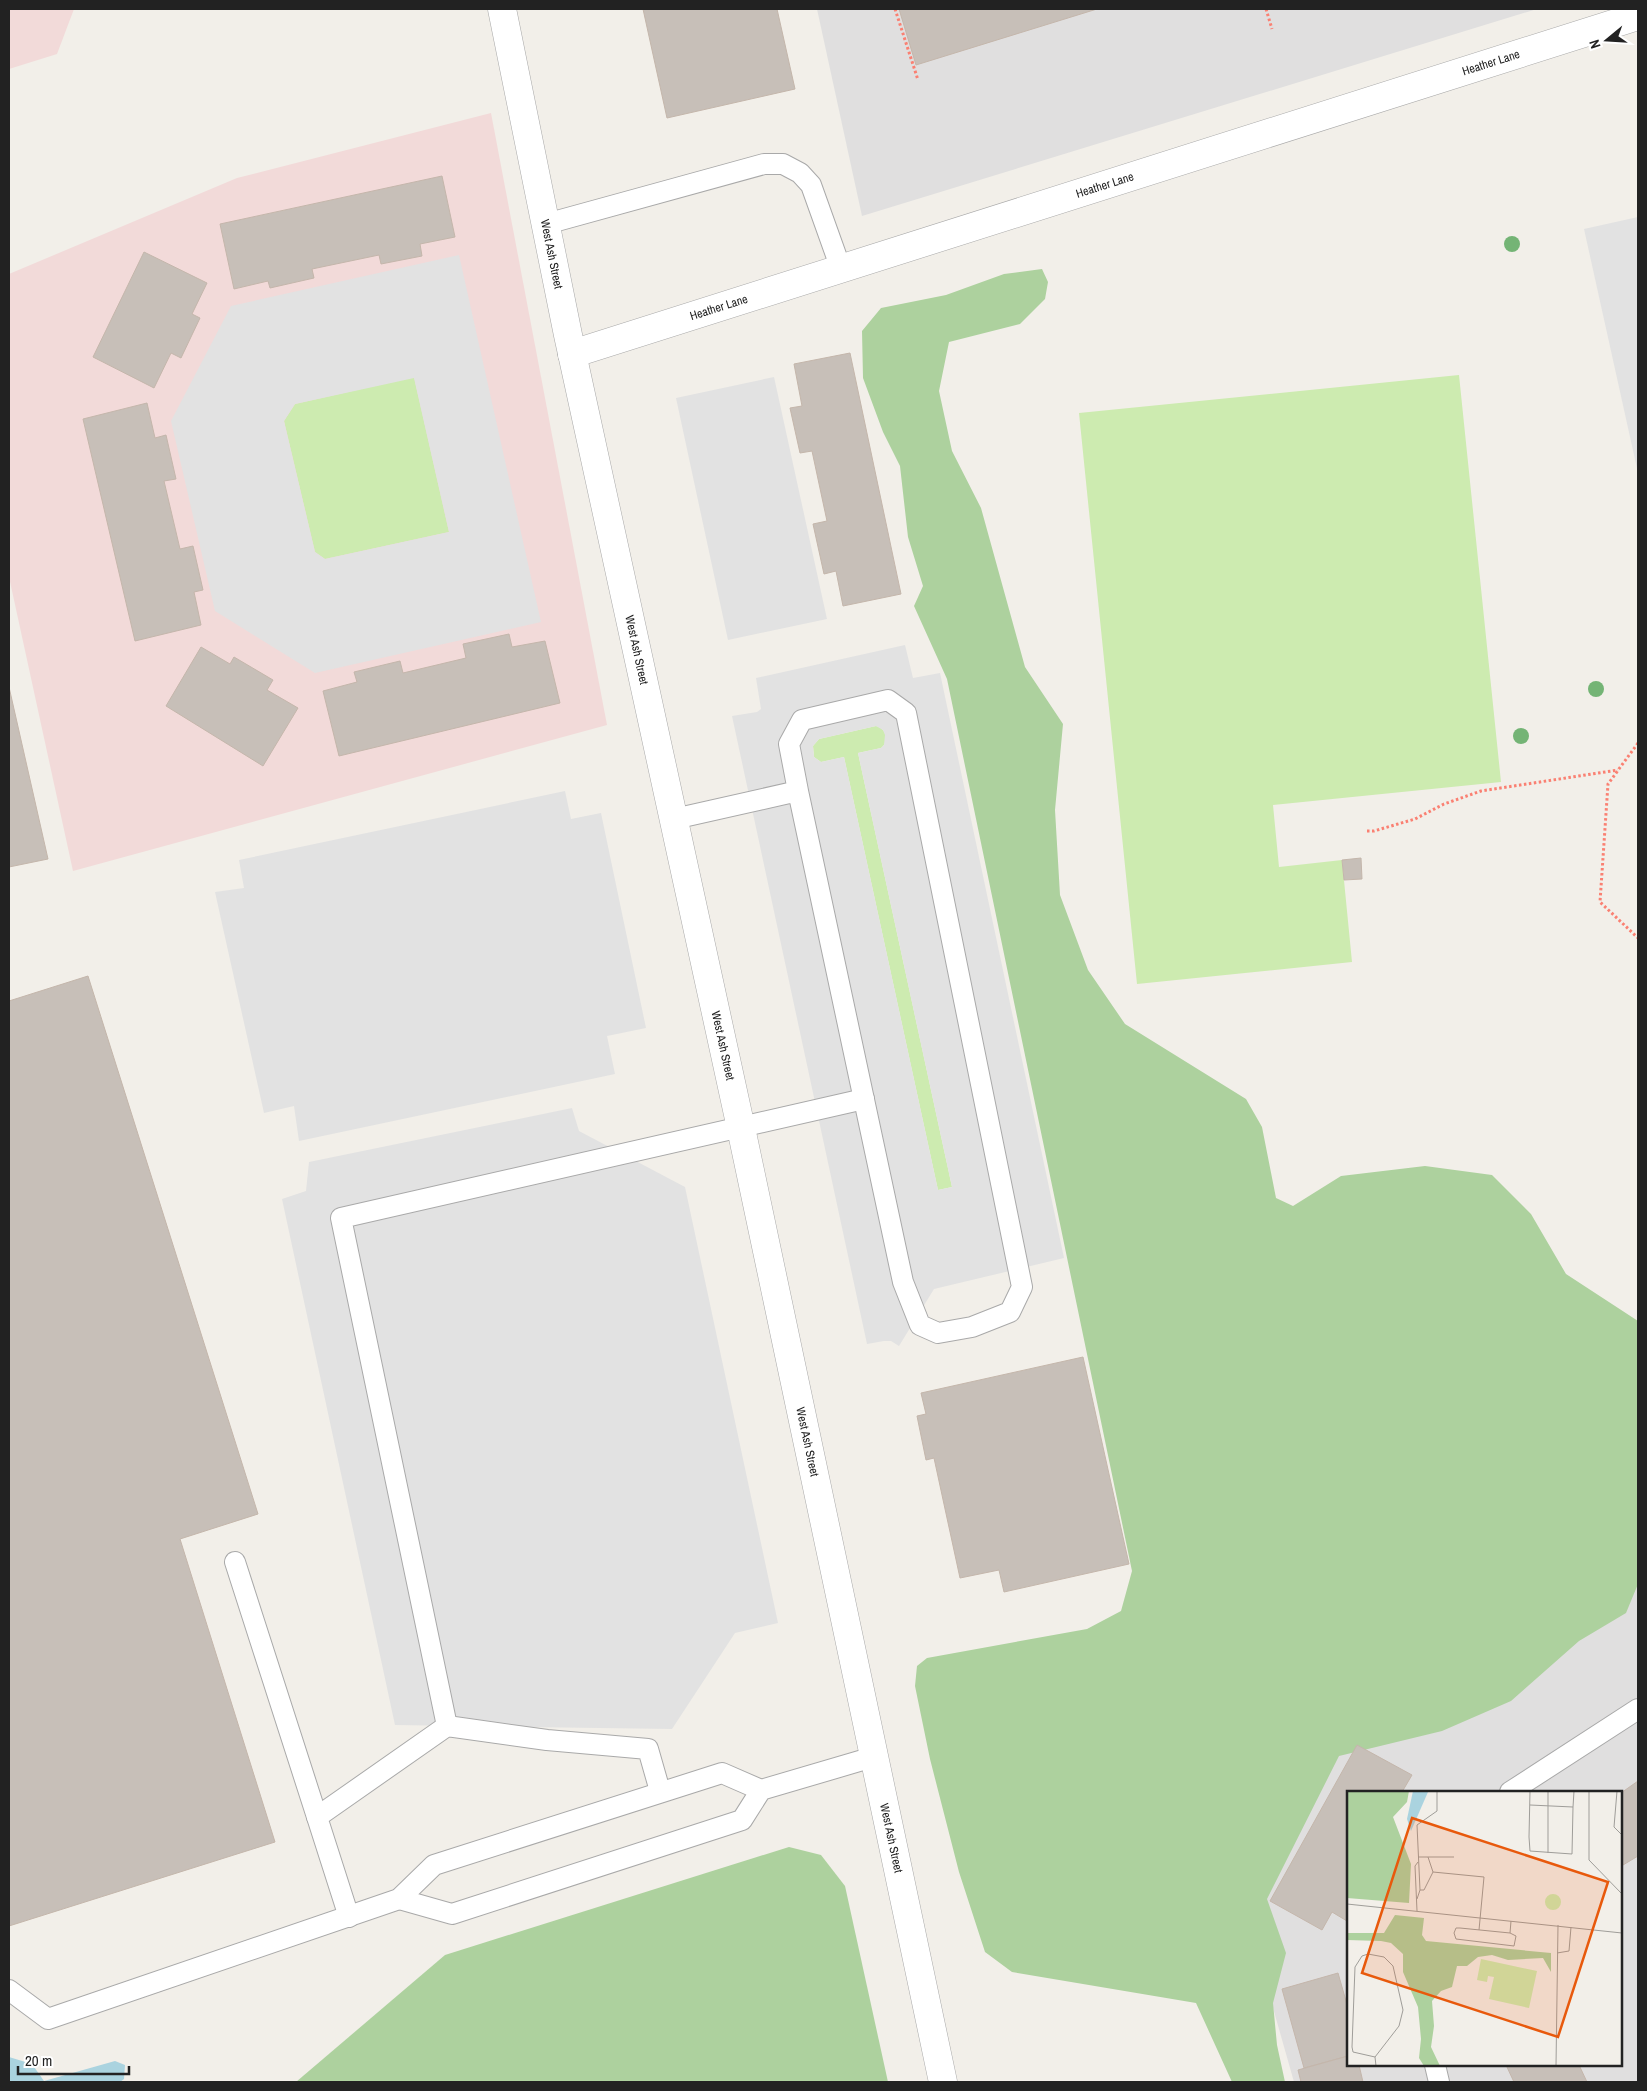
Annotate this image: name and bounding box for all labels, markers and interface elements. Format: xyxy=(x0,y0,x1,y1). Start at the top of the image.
north arrow xyxy=(1582,15,1632,65)
text: N xyxy=(1585,37,1604,51)
street label: Heather Lane xyxy=(1460,46,1522,79)
street label: Heather Lane xyxy=(1074,168,1136,202)
street label: West Ash Street xyxy=(537,218,566,290)
street label: Heather Lane xyxy=(688,291,750,324)
street label: West Ash Street xyxy=(621,614,652,686)
street label: West Ash Street xyxy=(708,1010,738,1082)
street label: West Ash Street xyxy=(792,1406,823,1478)
inset map xyxy=(1347,1791,1622,2066)
street label: West Ash Street xyxy=(876,1802,907,1874)
scale bar xyxy=(18,2044,129,2076)
text: 20 m xyxy=(25,2050,52,2071)

